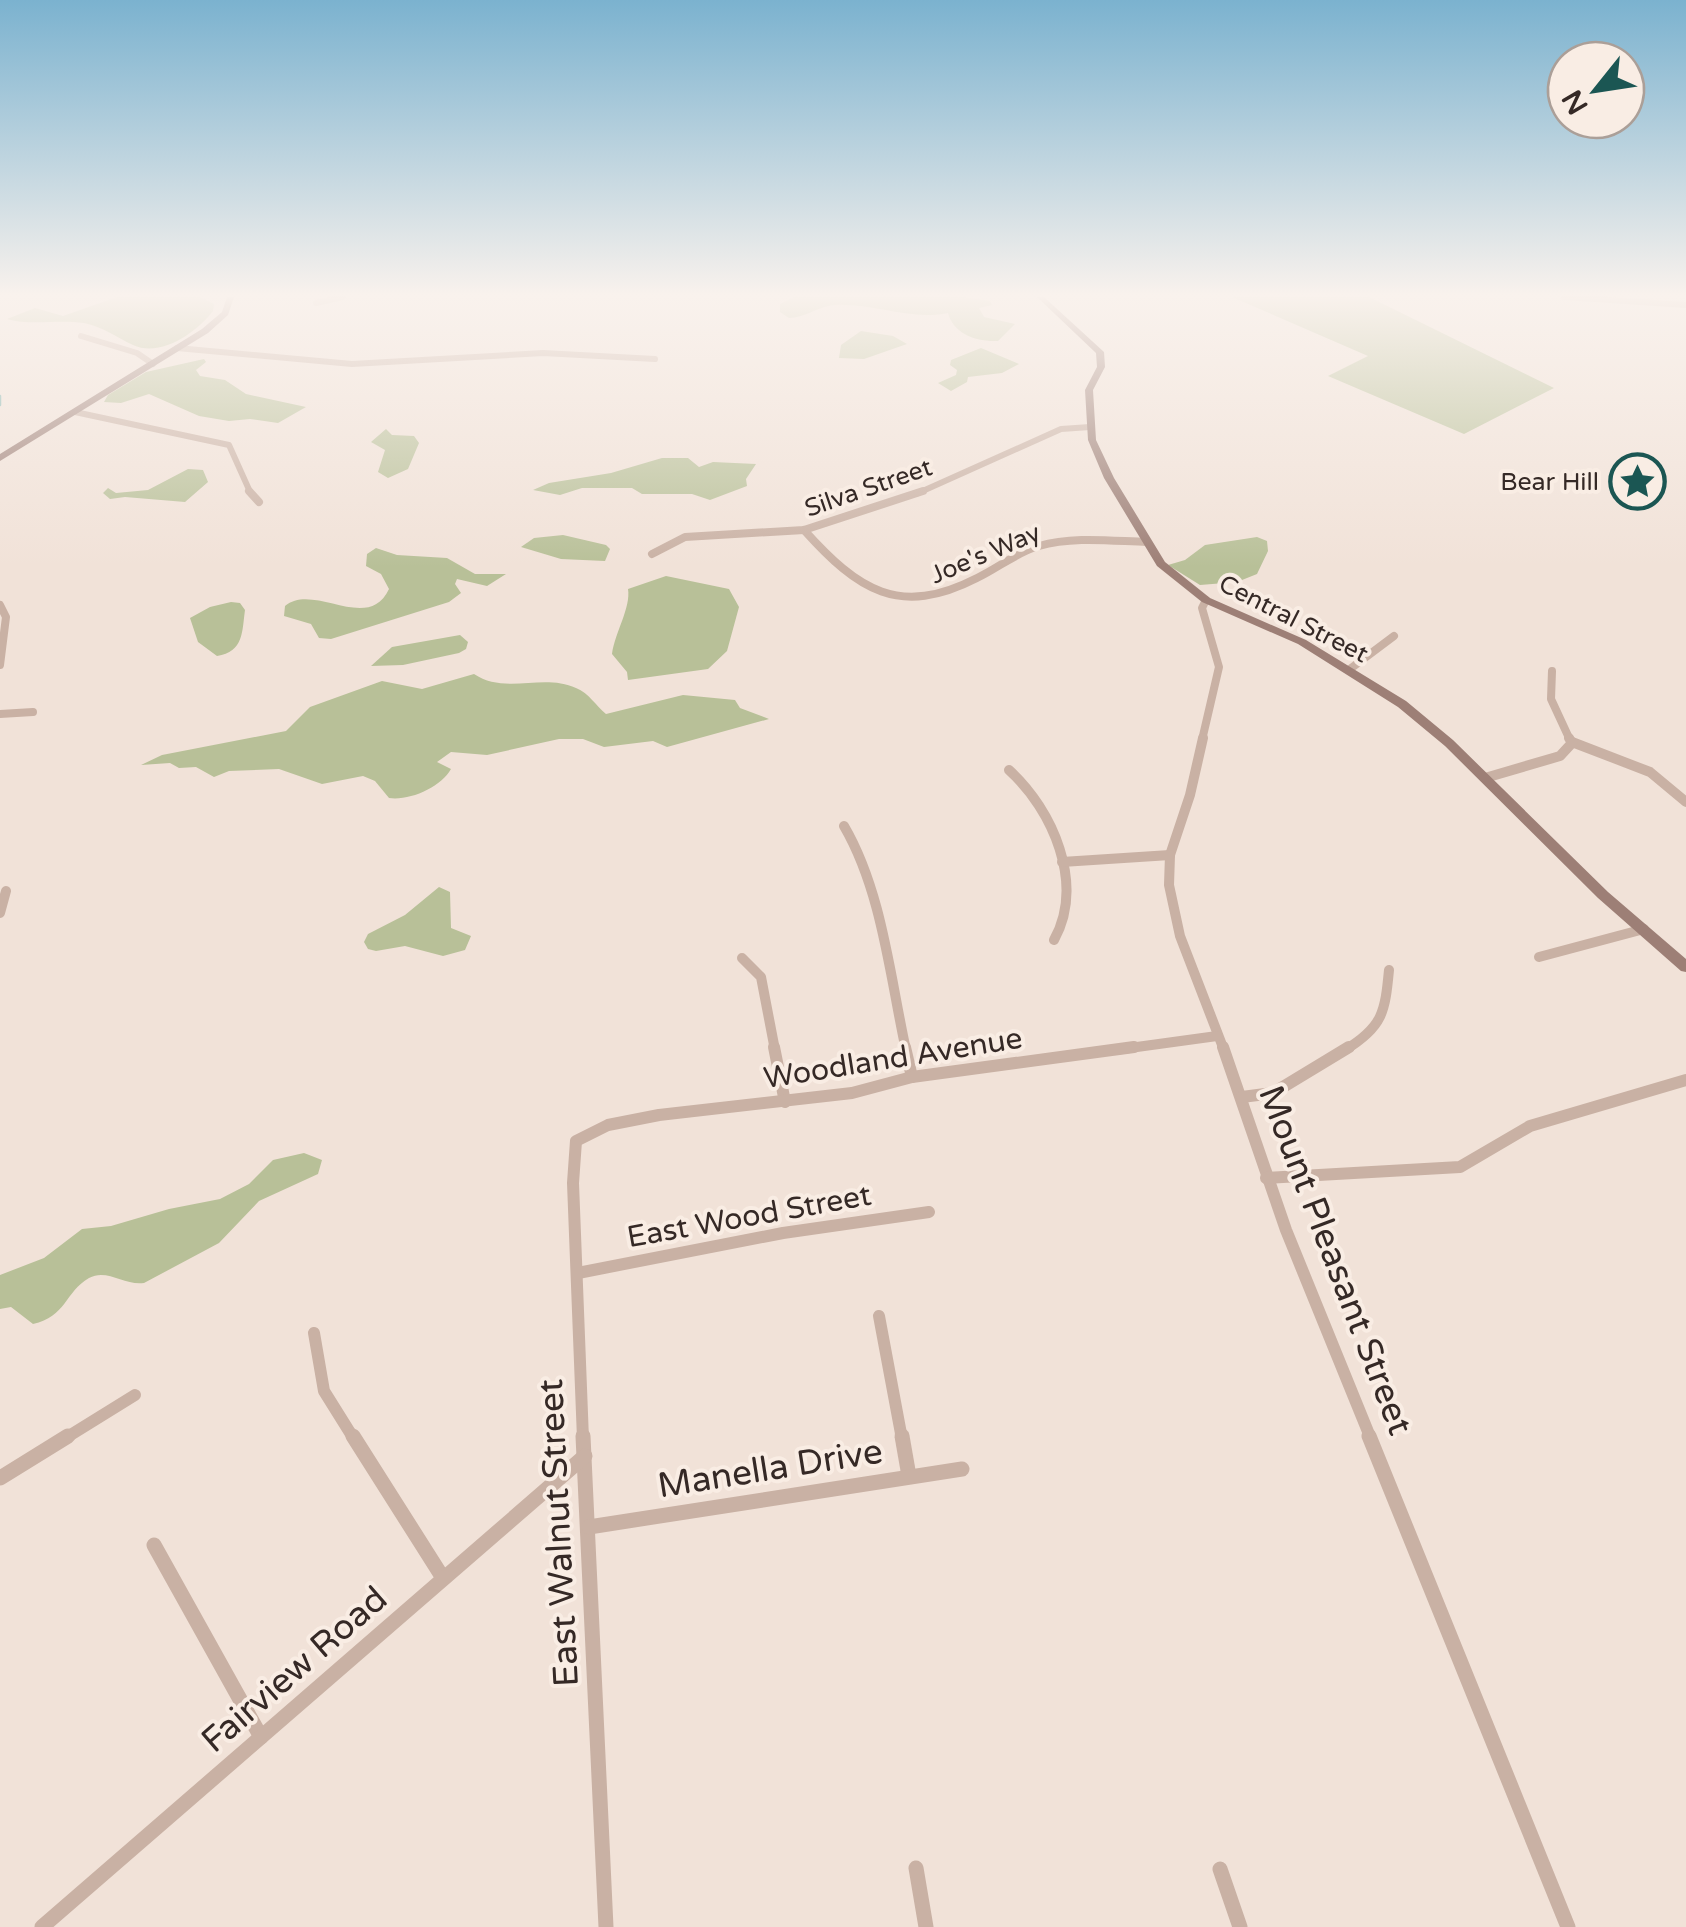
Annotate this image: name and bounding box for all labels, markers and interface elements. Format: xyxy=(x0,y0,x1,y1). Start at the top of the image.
north arrow xyxy=(1546,40,1646,140)
text: N xyxy=(1555,84,1596,120)
place icon: Bear Hill xyxy=(1608,451,1668,511)
street label: Silva Street xyxy=(801,452,936,524)
place label: Bear Hill xyxy=(1500,467,1599,497)
street label: Joe's Way xyxy=(926,517,1045,591)
street label: Central Street xyxy=(1214,568,1374,670)
street label: Woodland Avenue xyxy=(761,1020,1025,1097)
street label: Mount Pleasant Street xyxy=(1249,1080,1421,1441)
street label: East Wood Street xyxy=(624,1177,874,1256)
street label: East Walnut Street xyxy=(530,1378,588,1688)
street label: Manella Drive xyxy=(655,1430,886,1507)
street label: Fairview Road xyxy=(193,1578,396,1762)

